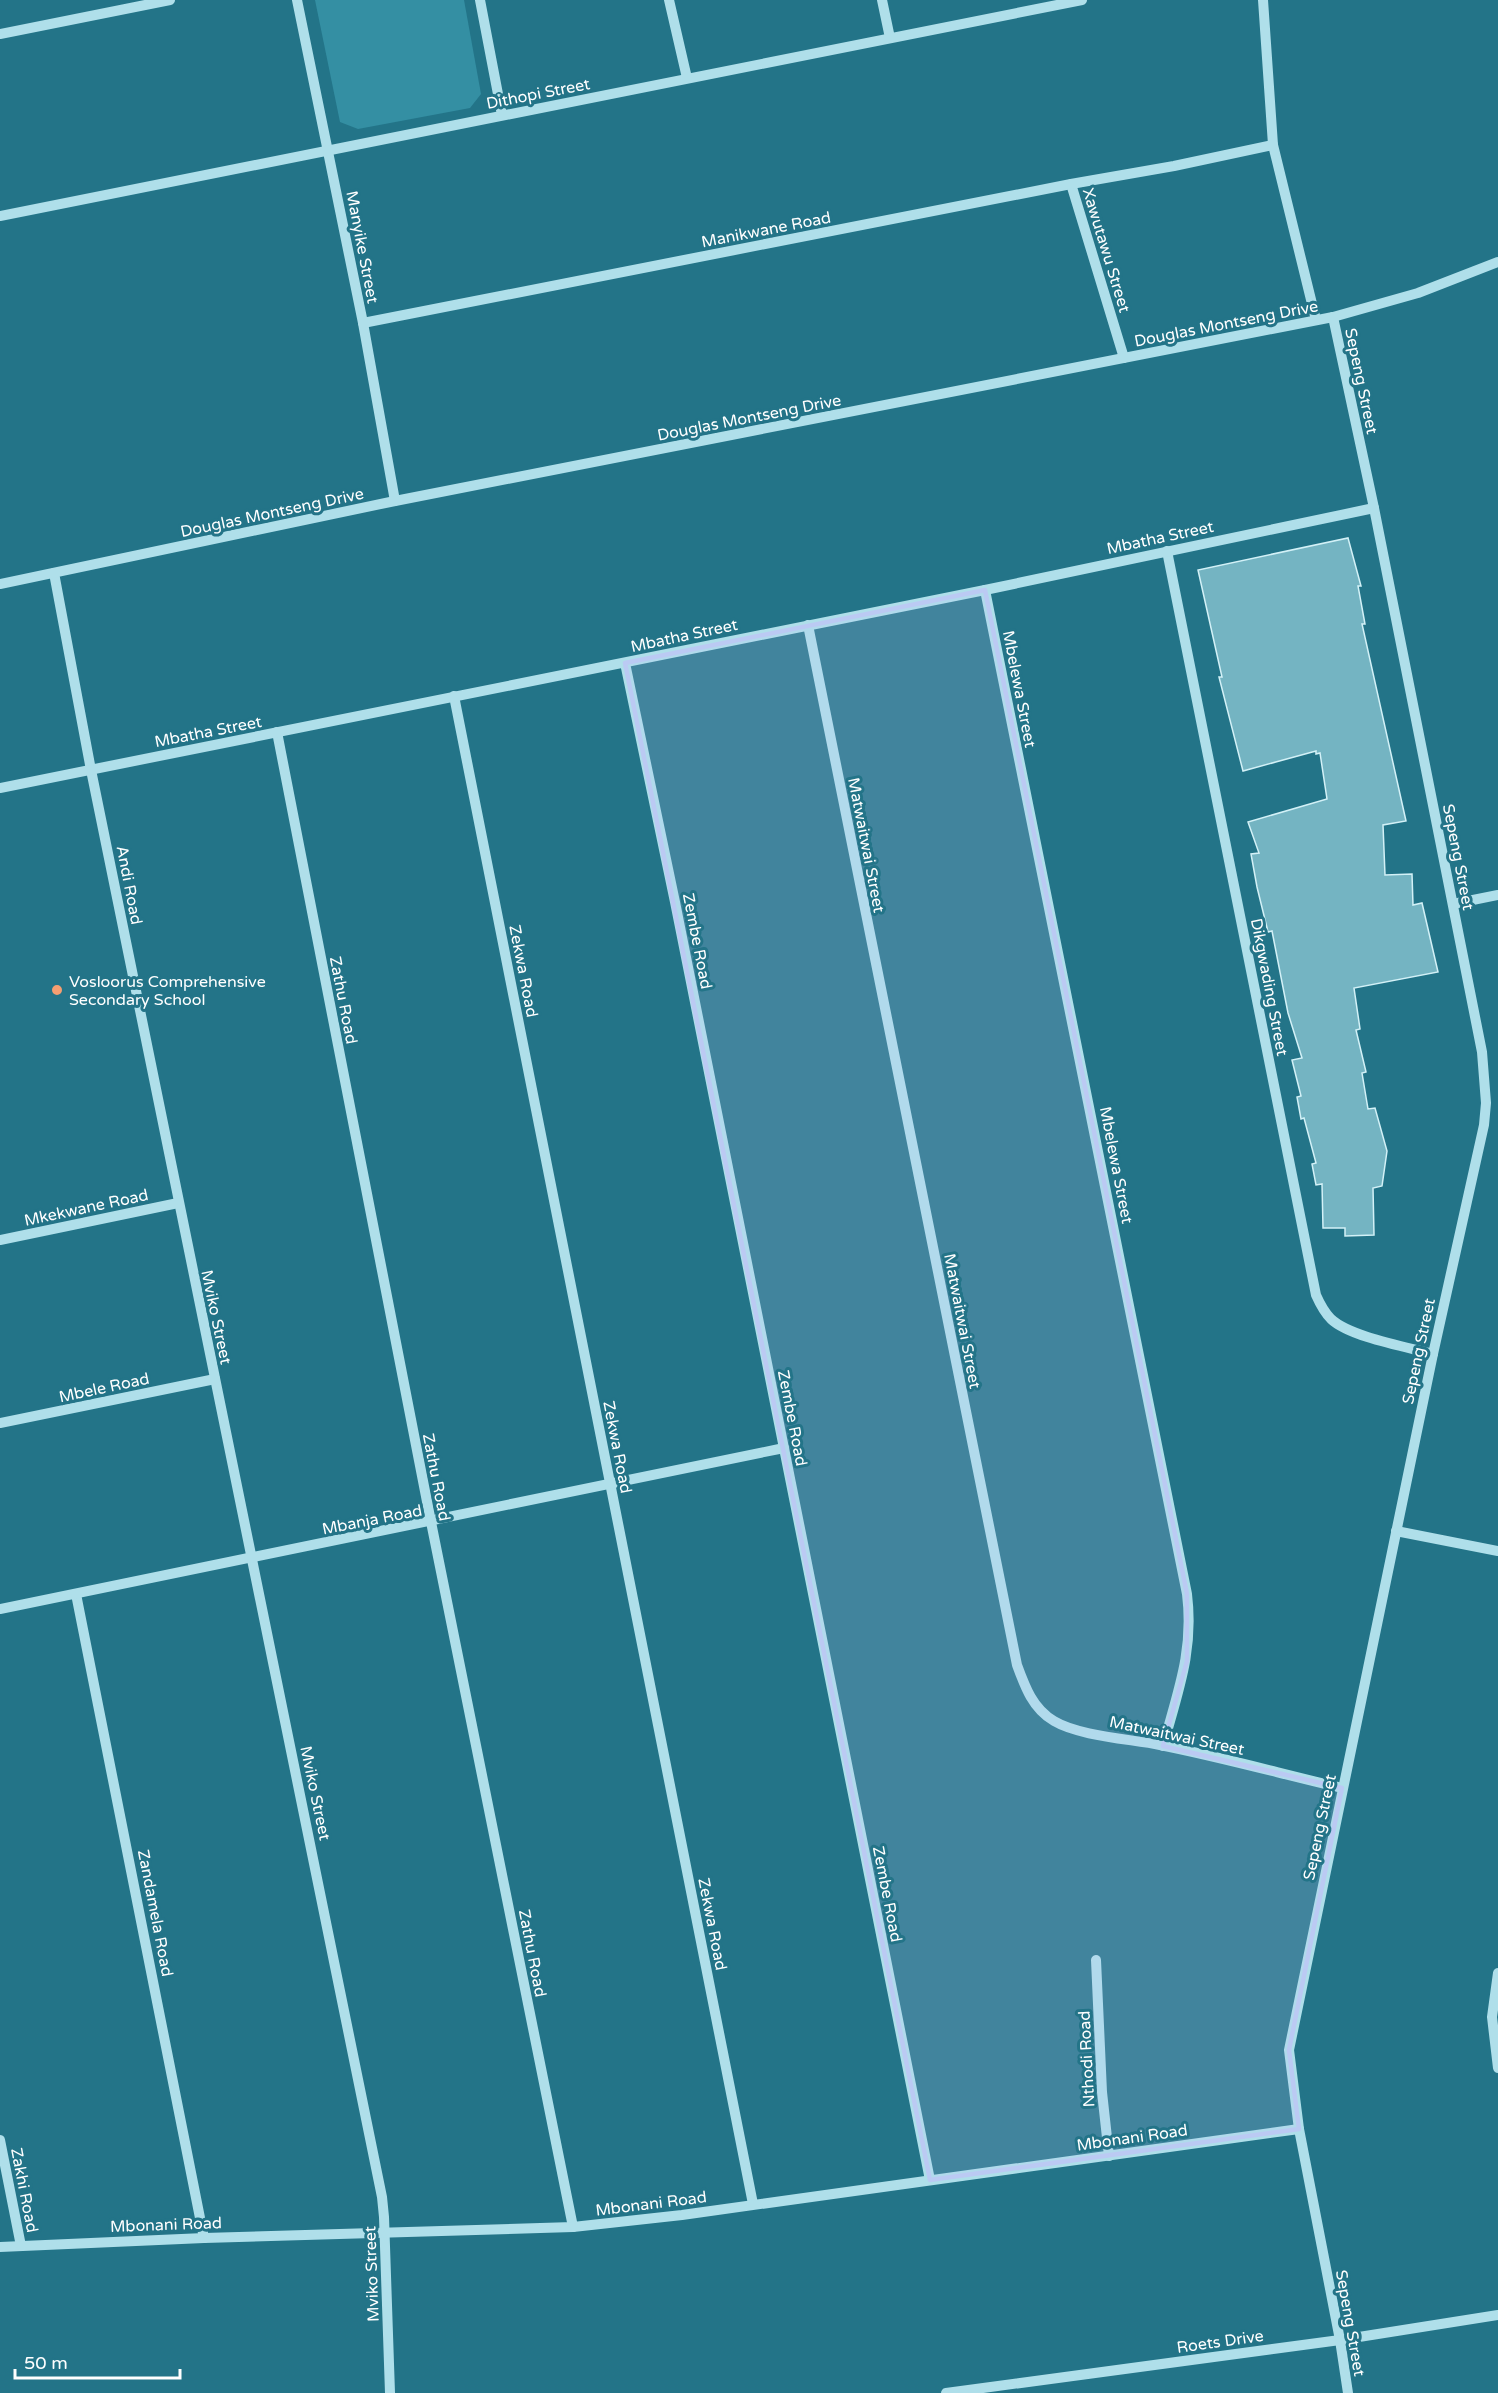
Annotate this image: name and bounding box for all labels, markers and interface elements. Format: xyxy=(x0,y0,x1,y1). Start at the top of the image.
street label: Dithopi Street xyxy=(485,74,592,114)
street label: Xawutawu Street xyxy=(1078,186,1134,315)
street label: Manyike Street xyxy=(341,189,383,305)
street label: Manikwane Road xyxy=(700,208,833,252)
street label: Douglas Montseng Drive xyxy=(1133,296,1320,352)
street label: Sepeng Street xyxy=(1340,326,1382,436)
street label: Douglas Montseng Drive xyxy=(656,390,843,446)
street label: Douglas Montseng Drive xyxy=(179,484,366,542)
street label: Mbatha Street xyxy=(1105,517,1216,559)
street label: Mbatha Street xyxy=(629,615,740,657)
street label: Mbelewa Street xyxy=(998,629,1040,749)
street label: Mbatha Street xyxy=(153,712,264,752)
street label: Matwaitwai Street xyxy=(843,776,889,914)
street label: Sepeng Street xyxy=(1438,802,1478,912)
street label: Andi Road xyxy=(112,844,146,926)
street label: Zembe Road xyxy=(678,891,716,991)
street label: Dikgwading Street xyxy=(1246,917,1292,1058)
street label: Zekwa Road xyxy=(504,923,542,1019)
street label: Zathu Road xyxy=(325,955,361,1046)
place label: Vosloorus Comprehensive Secondary School xyxy=(69,972,266,1010)
marker: Vosloorus Comprehensive Secondary School xyxy=(50,983,64,997)
street label: Mbelewa Street xyxy=(1095,1105,1137,1225)
street label: Mkekwane Road xyxy=(22,1185,150,1231)
street label: Matwaitwai Street xyxy=(939,1252,985,1390)
street label: Mviko Street xyxy=(196,1268,236,1366)
street label: Sepeng Street xyxy=(1398,1296,1440,1406)
street label: Zembe Road xyxy=(773,1368,811,1468)
street label: Mbele Road xyxy=(57,1369,151,1407)
street label: Zekwa Road xyxy=(598,1399,636,1495)
street label: Zathu Road xyxy=(418,1432,454,1523)
street label: Mbanja Road xyxy=(320,1500,424,1539)
street label: Matwaitwai Street xyxy=(1108,1712,1246,1760)
street label: Mviko Street xyxy=(295,1744,335,1842)
street label: Sepeng Street xyxy=(1299,1772,1341,1882)
street label: Zembe Road xyxy=(868,1844,906,1944)
street label: Zandamela Road xyxy=(133,1848,177,1978)
street label: Zekwa Road xyxy=(693,1876,731,1972)
street label: Zathu Road xyxy=(514,1908,550,1999)
street label: Nthodi Road xyxy=(1074,2010,1100,2108)
street label: Mbonani Road xyxy=(1075,2120,1189,2156)
street label: Zakhi Road xyxy=(6,2146,42,2234)
street label: Mbonani Road xyxy=(594,2187,708,2221)
street label: Mbonani Road xyxy=(110,2213,222,2237)
street label: Mviko Street xyxy=(360,2226,384,2322)
street label: Sepeng Street xyxy=(1331,2268,1369,2378)
street label: Roets Drive xyxy=(1175,2326,1265,2358)
scale bar xyxy=(15,2342,180,2380)
text: 50 m xyxy=(24,2352,68,2374)

